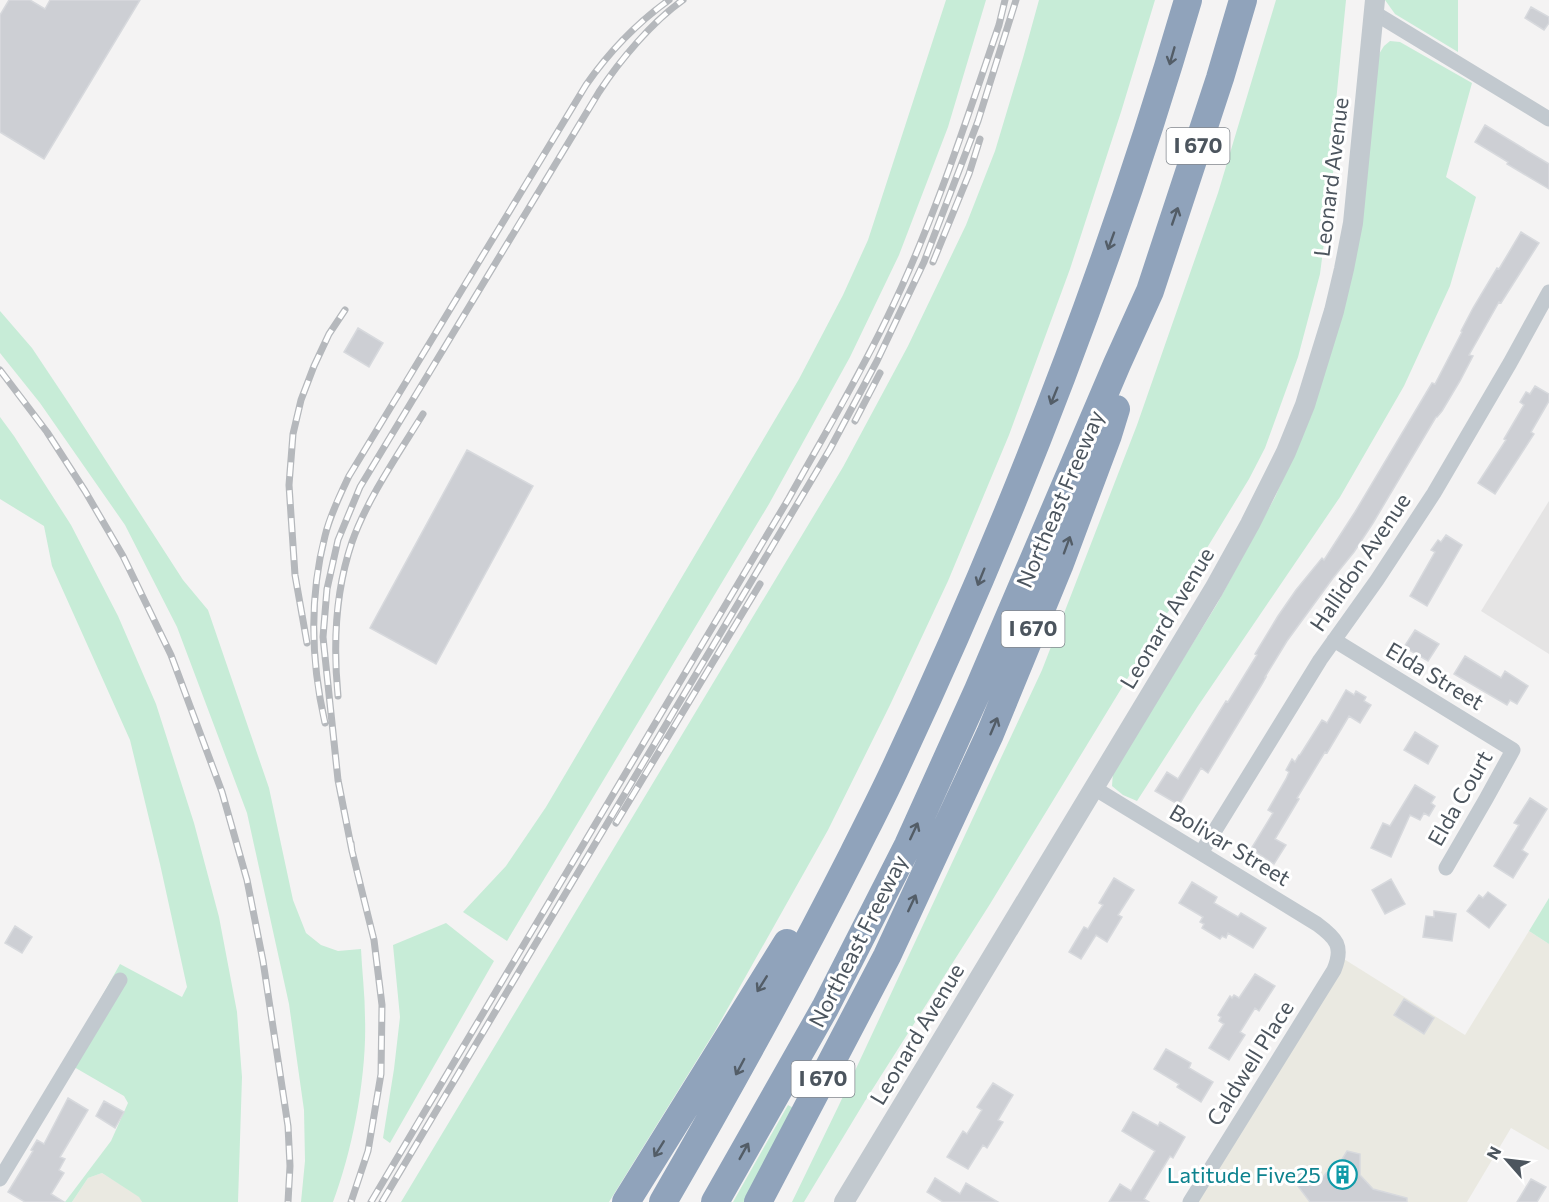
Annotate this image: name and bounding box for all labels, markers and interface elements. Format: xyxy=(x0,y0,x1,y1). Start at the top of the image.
one-way arrow xyxy=(1166,46,1177,65)
street label: Leonard Avenue xyxy=(1307,96,1354,258)
road number: I 670 xyxy=(1166,128,1230,164)
one-way arrow xyxy=(1170,207,1181,226)
one-way arrow xyxy=(1105,232,1116,250)
one-way arrow xyxy=(1048,386,1059,404)
street label: Northeast Freeway xyxy=(1010,406,1109,592)
street label: Hallidon Avenue xyxy=(1303,487,1416,636)
one-way arrow xyxy=(1062,537,1073,555)
street label: Leonard Avenue xyxy=(1114,542,1219,693)
one-way arrow xyxy=(975,567,986,585)
road number: I 670 xyxy=(1002,611,1064,647)
street label: Elda Street xyxy=(1381,636,1489,715)
one-way arrow xyxy=(989,717,1000,736)
street label: Elda Court xyxy=(1422,745,1498,850)
street label: Bolivar Street xyxy=(1165,798,1296,891)
one-way arrow xyxy=(909,822,921,840)
street label: Northeast Freeway xyxy=(802,850,913,1032)
one-way arrow xyxy=(907,895,918,913)
street label: Leonard Avenue xyxy=(864,958,969,1109)
one-way arrow xyxy=(756,975,769,992)
street label: Caldwell Place xyxy=(1200,995,1299,1130)
one-way arrow xyxy=(734,1058,745,1076)
road number: I 670 xyxy=(792,1061,854,1097)
north arrow xyxy=(1477,1130,1537,1190)
one-way arrow xyxy=(653,1140,665,1157)
one-way arrow xyxy=(738,1143,750,1160)
text: N xyxy=(1482,1143,1505,1162)
building icon: Latitude Five25 xyxy=(1326,1159,1358,1191)
place label: Latitude Five25 xyxy=(1167,1161,1321,1188)

